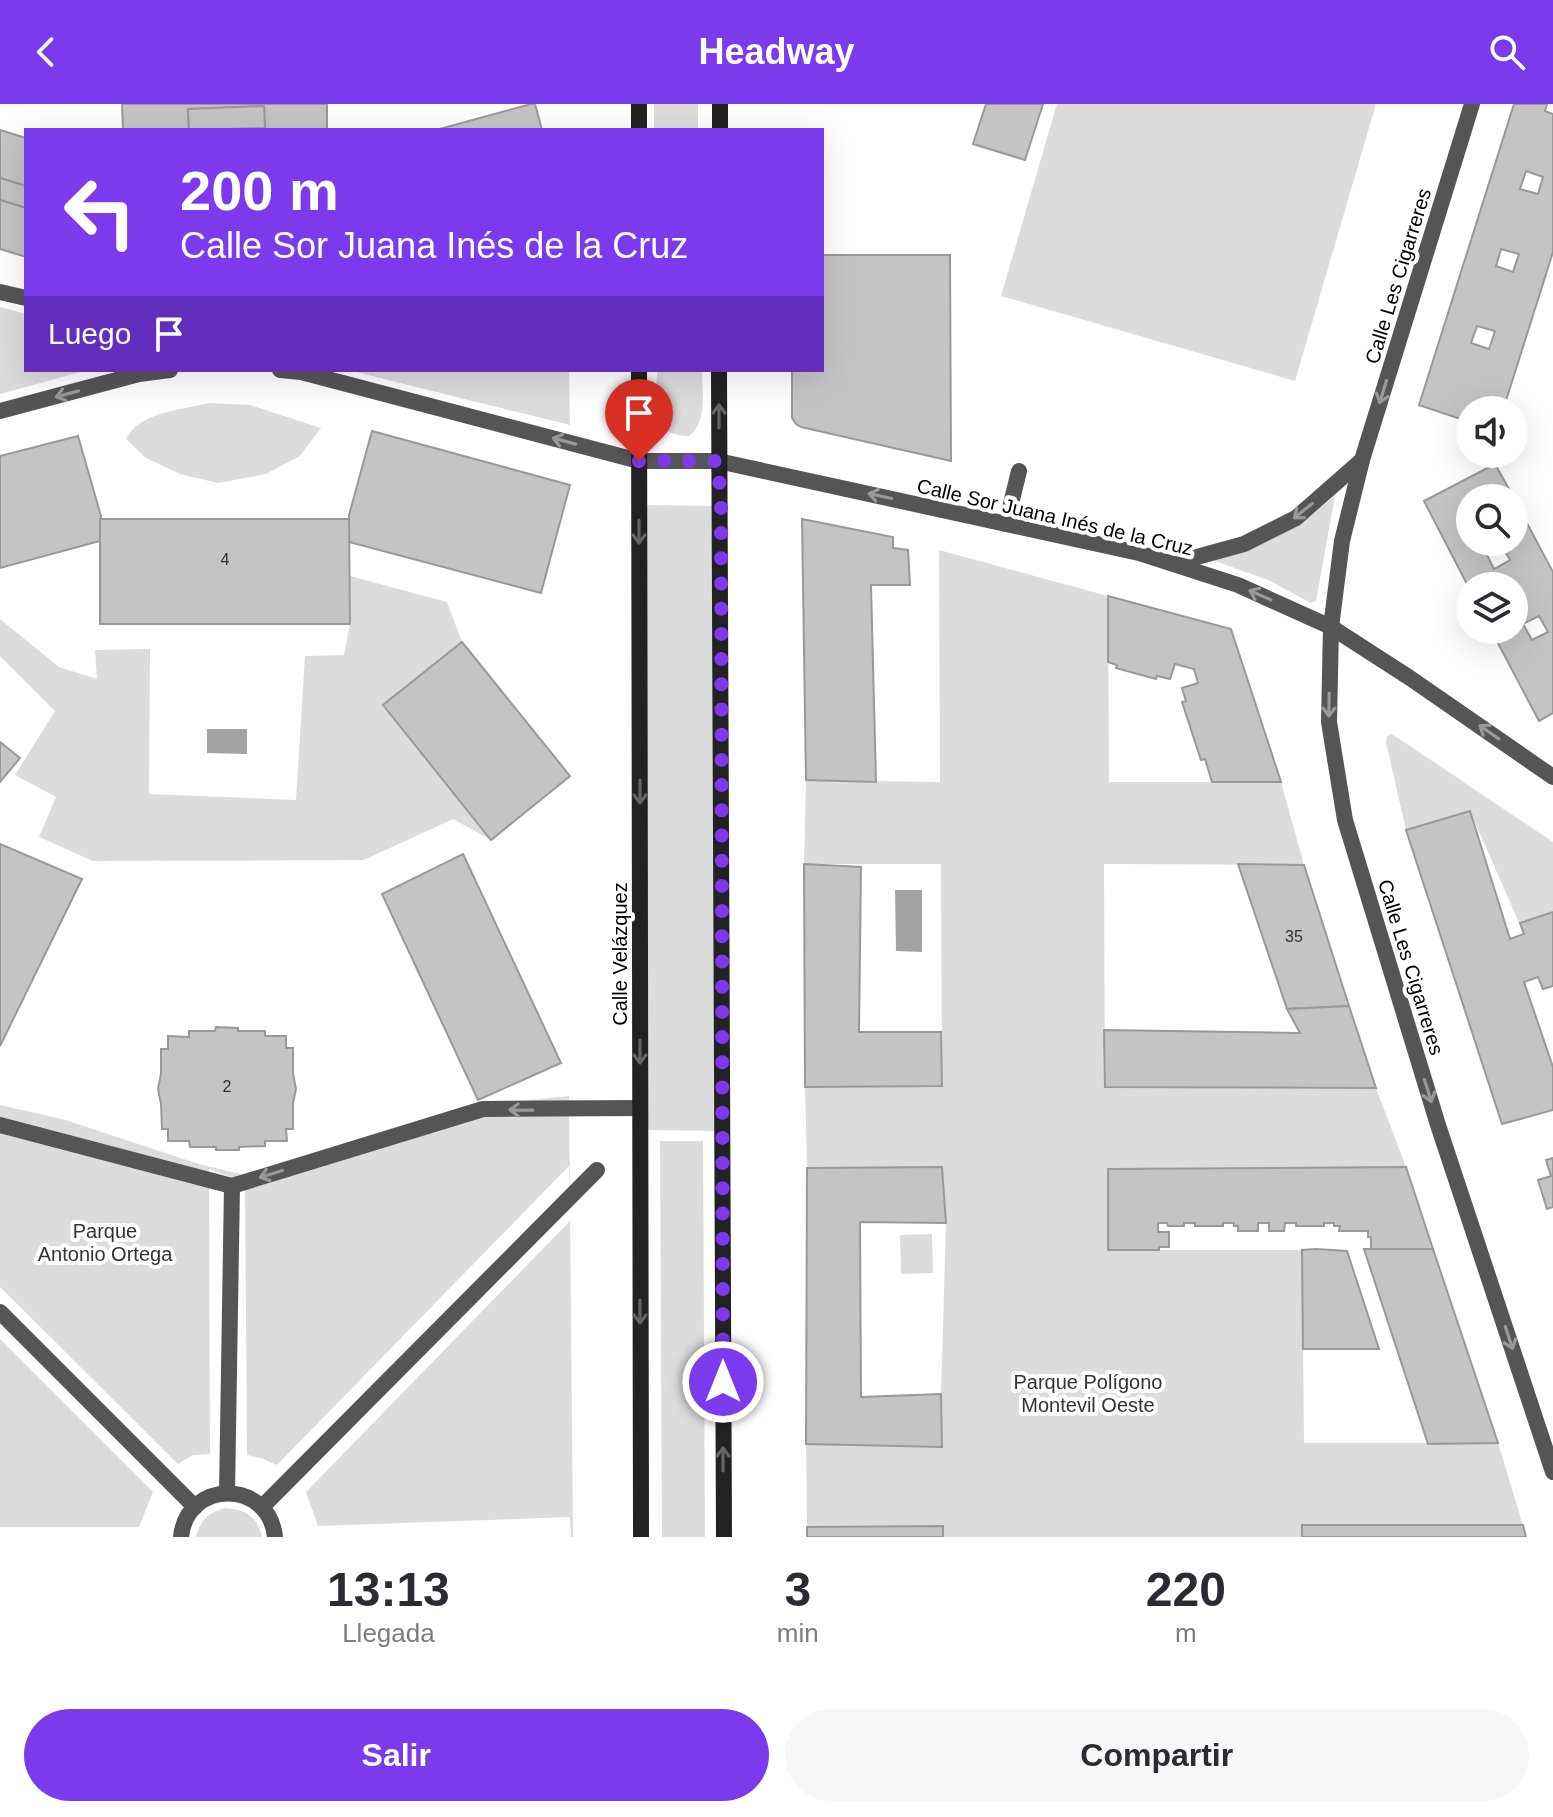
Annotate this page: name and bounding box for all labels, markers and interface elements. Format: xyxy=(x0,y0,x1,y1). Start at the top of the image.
icon: back xyxy=(24,30,68,74)
icon: search xyxy=(1485,30,1529,74)
text: Headway xyxy=(698,31,855,72)
text: 200 m xyxy=(180,159,339,222)
icon: left xyxy=(48,160,152,264)
street label: Calle Les Cigarreres xyxy=(1361,186,1435,366)
text: Calle Sor Juana Inés de la Cruz xyxy=(180,225,688,266)
icon: arrive xyxy=(147,312,191,356)
text: Luego xyxy=(48,317,131,350)
pin xyxy=(605,379,673,461)
one-way arrow xyxy=(1375,379,1390,405)
one-way arrow xyxy=(55,387,81,402)
icon: arrive xyxy=(617,391,661,435)
map controls xyxy=(1456,396,1528,644)
button: sound xyxy=(1456,396,1528,468)
one-way arrow xyxy=(711,403,727,430)
one-way arrow xyxy=(552,432,578,447)
street label: Calle Sor Juana Inés de la Cruz xyxy=(915,475,1195,559)
button: search xyxy=(1456,484,1528,556)
one-way arrow xyxy=(868,488,893,503)
one-way arrow xyxy=(1294,502,1314,520)
one-way arrow xyxy=(631,518,647,545)
house number: 4 xyxy=(221,551,230,568)
button: layers xyxy=(1456,572,1528,644)
one-way arrow xyxy=(1248,587,1272,602)
one-way arrow xyxy=(1322,691,1337,718)
one-way arrow xyxy=(1478,724,1500,741)
one-way arrow xyxy=(632,778,648,805)
street label: Calle Les Cigarreres xyxy=(1374,877,1448,1057)
street label: Calle Velázquez xyxy=(609,882,631,1026)
house number: 35 xyxy=(1285,928,1303,945)
one-way arrow xyxy=(632,1038,648,1065)
house number: 2 xyxy=(223,1078,232,1095)
one-way arrow xyxy=(1421,1078,1436,1104)
one-way arrow xyxy=(508,1102,535,1117)
one-way arrow xyxy=(258,1167,284,1182)
park label: Parque Antonio Ortega xyxy=(38,1220,173,1265)
one-way arrow xyxy=(632,1298,648,1325)
one-way arrow xyxy=(1502,1326,1517,1351)
position arrow xyxy=(681,1340,765,1424)
park label: Parque Polígono Montevil Oeste xyxy=(1013,1371,1163,1416)
one-way arrow xyxy=(715,1446,731,1473)
text: 13:13 xyxy=(327,1563,450,1616)
text: 3 xyxy=(784,1563,811,1616)
text: 220 xyxy=(1146,1563,1226,1616)
text: Llegada xyxy=(342,1618,435,1648)
text: min xyxy=(777,1618,819,1648)
text: m xyxy=(1175,1618,1197,1648)
button: Salir xyxy=(24,1709,769,1801)
button: Compartir xyxy=(785,1709,1529,1801)

